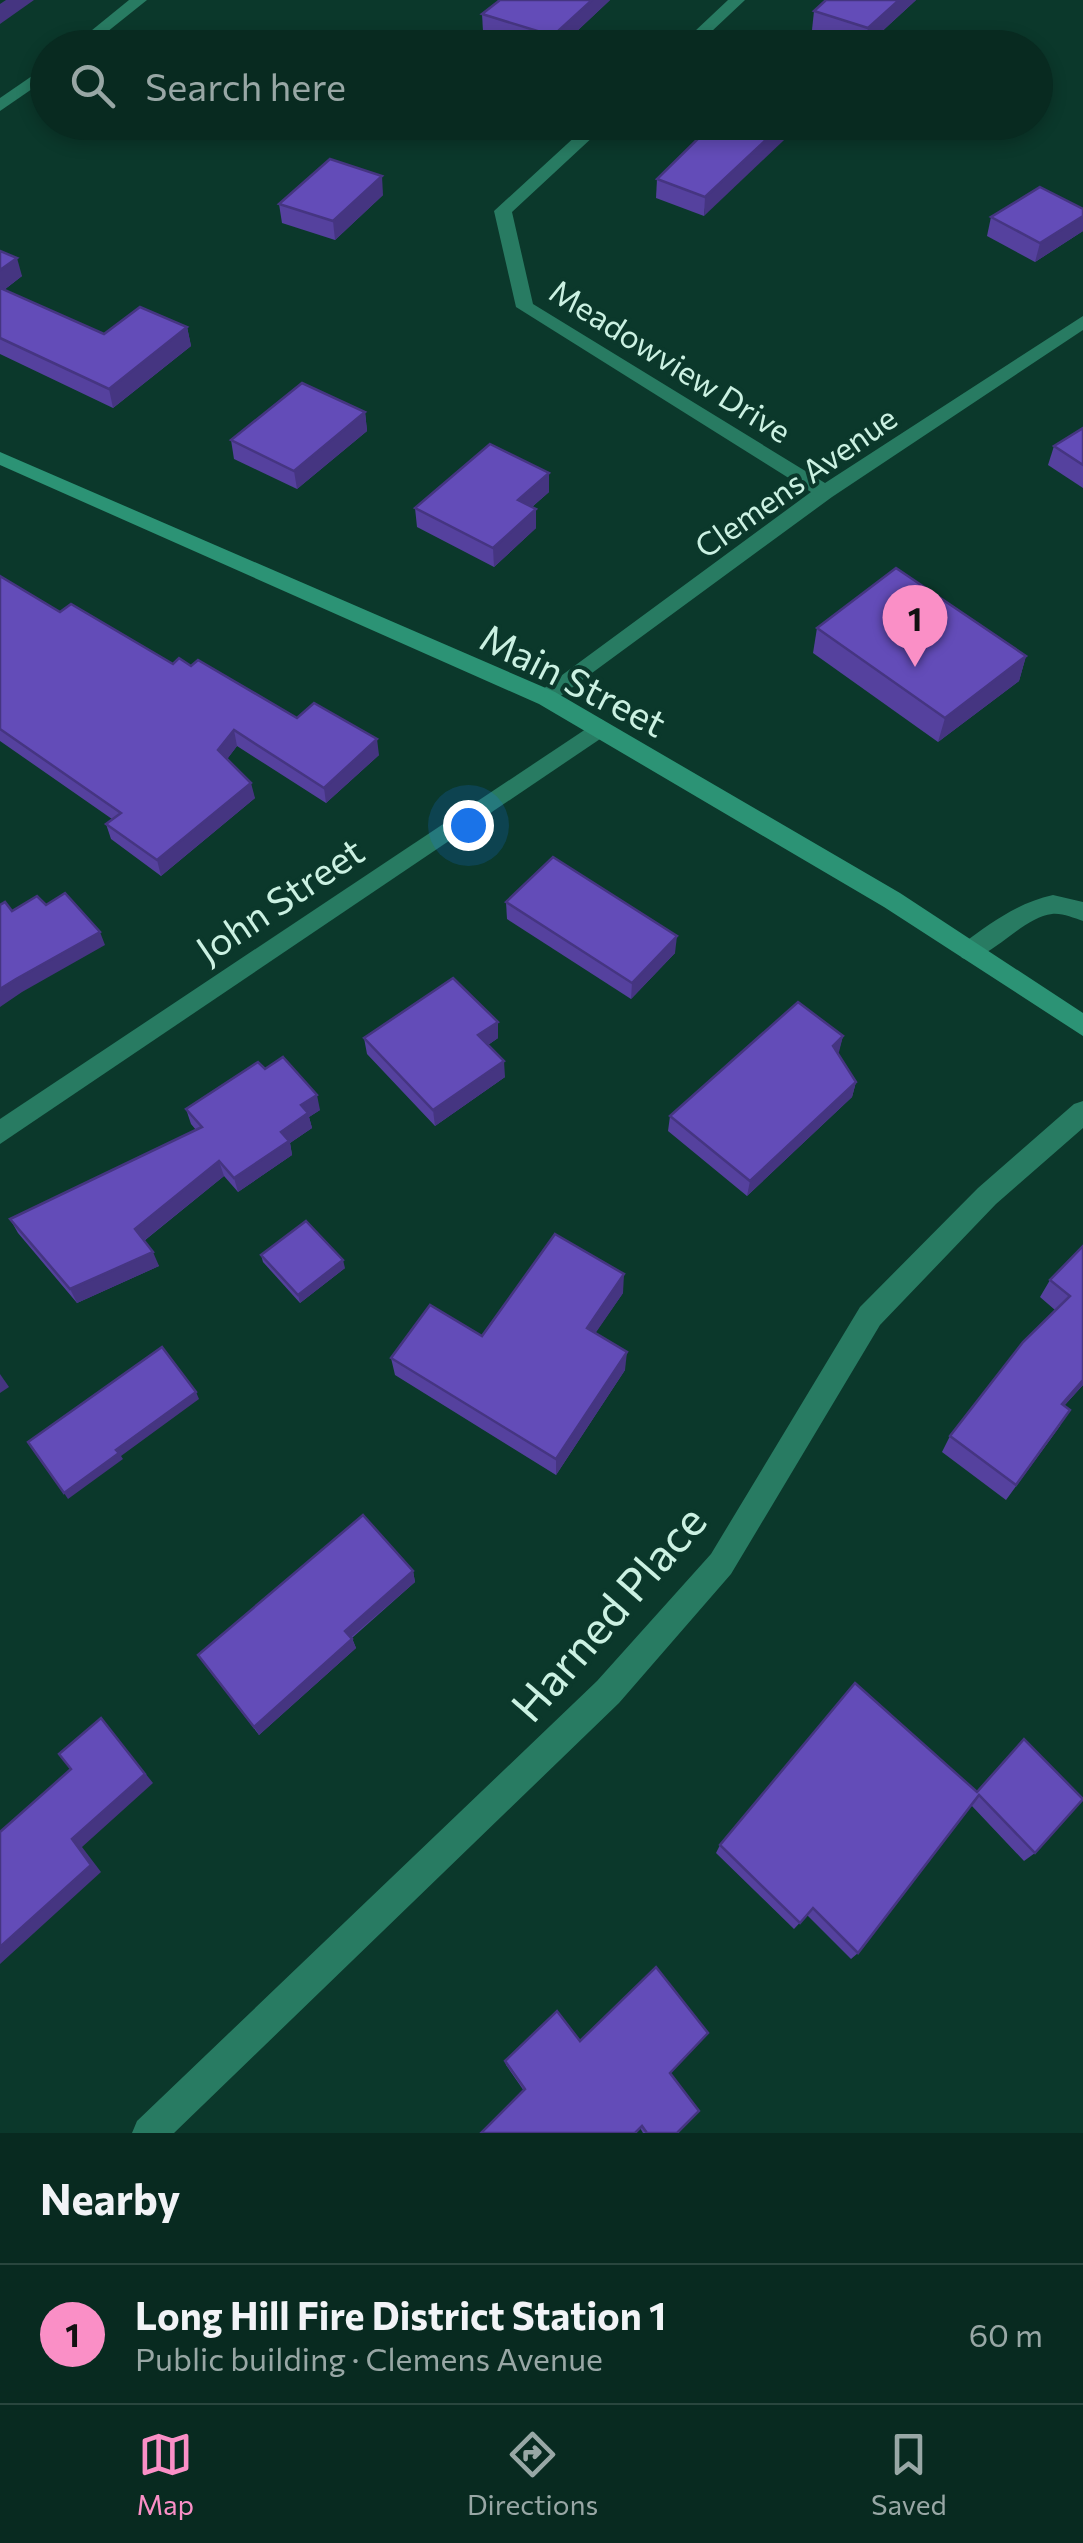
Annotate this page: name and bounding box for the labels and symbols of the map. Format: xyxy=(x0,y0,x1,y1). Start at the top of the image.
street label: Meadowview Drive xyxy=(543,270,799,450)
street label: Clemens Avenue xyxy=(686,397,904,565)
pin: 1 xyxy=(882,584,948,667)
street label: Main Street xyxy=(473,612,675,746)
your location xyxy=(443,800,494,851)
street label: John Street xyxy=(186,826,372,972)
street label: Harned Place xyxy=(498,1493,716,1731)

